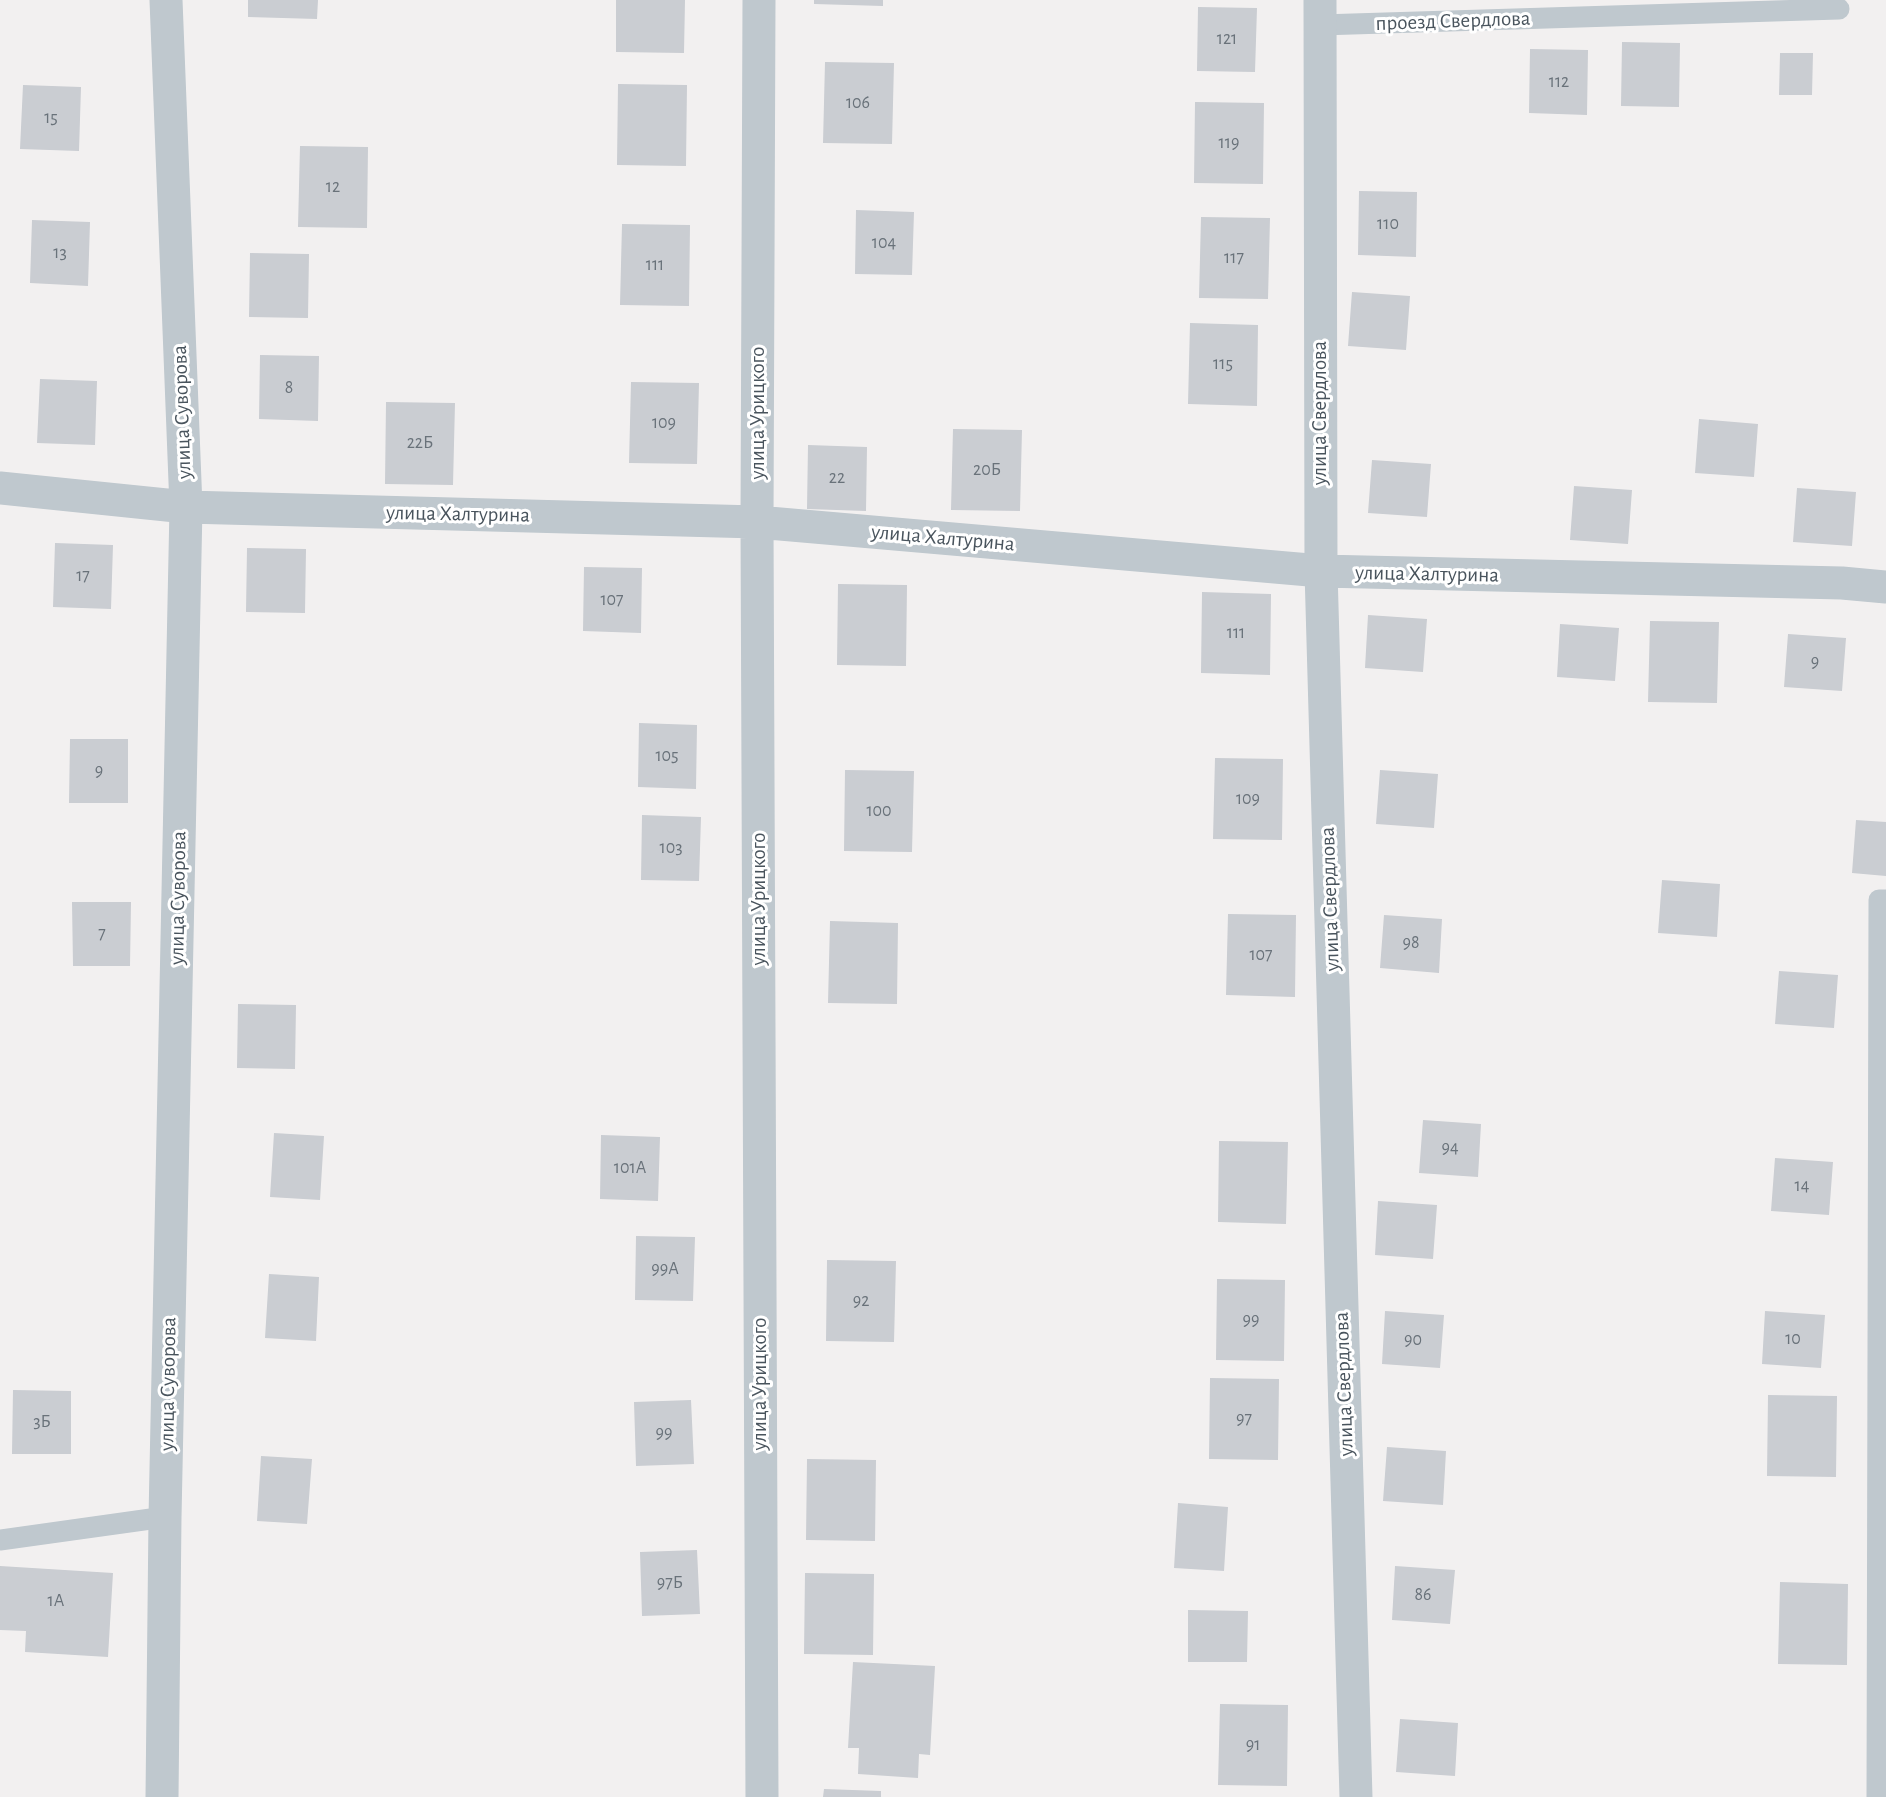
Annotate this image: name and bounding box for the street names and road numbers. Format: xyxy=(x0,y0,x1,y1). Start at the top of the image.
street label: проезд Свердлова xyxy=(1375,6,1531,36)
street label: улица Свердлова xyxy=(1307,341,1333,485)
street label: улица Суворова xyxy=(167,345,197,479)
street label: улица Урицкого xyxy=(745,347,771,479)
street label: улица Халтурина xyxy=(386,500,530,528)
street label: улица Халтурина xyxy=(870,519,1016,557)
street label: улица Халтурина xyxy=(1355,560,1499,588)
street label: улица Свердлова xyxy=(1315,826,1345,972)
street label: улица Суворова xyxy=(164,831,192,965)
street label: улица Урицкого xyxy=(746,833,772,965)
street label: улица Свердлова xyxy=(1329,1311,1359,1457)
street label: улица Суворова xyxy=(154,1317,182,1451)
street label: улица Урицкого xyxy=(747,1318,773,1450)

